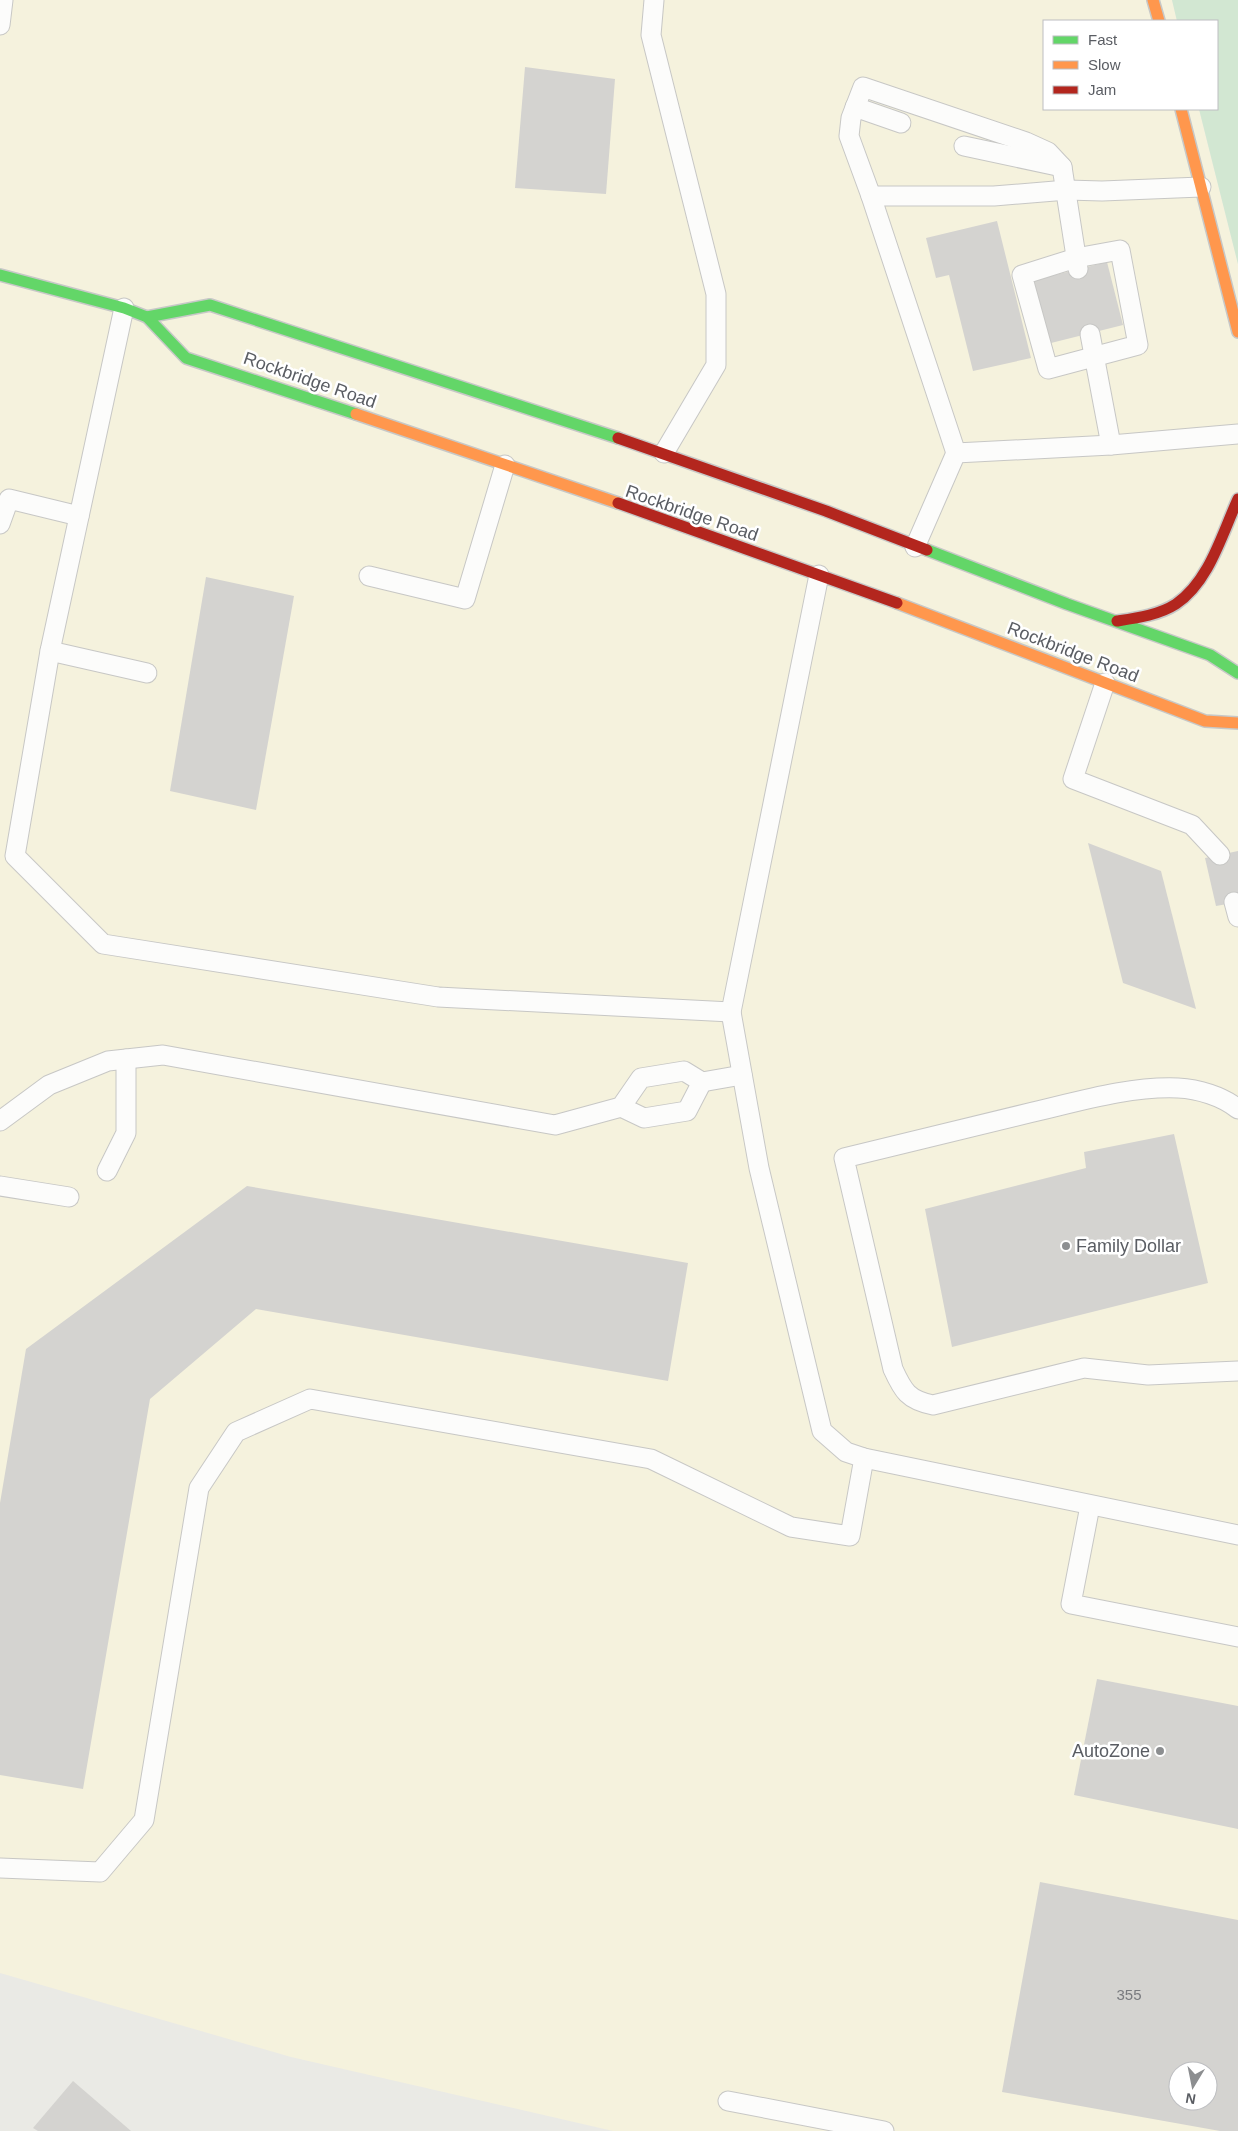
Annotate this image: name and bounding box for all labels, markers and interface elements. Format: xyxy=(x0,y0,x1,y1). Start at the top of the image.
legend xyxy=(1043,20,1218,110)
text: Fast xyxy=(1088,31,1118,48)
text: Slow xyxy=(1088,56,1121,73)
text: Jam xyxy=(1088,81,1116,98)
street label: Rockbridge Road xyxy=(241,348,379,412)
street label: Rockbridge Road xyxy=(623,481,761,545)
street label: Rockbridge Road xyxy=(1004,618,1142,686)
place label: Family Dollar xyxy=(1076,1236,1181,1256)
marker: Family Dollar xyxy=(1060,1240,1072,1252)
place label: AutoZone xyxy=(1072,1741,1150,1761)
marker: AutoZone xyxy=(1154,1745,1166,1757)
house number: 355 xyxy=(1116,1986,1142,2003)
north arrow xyxy=(1168,2061,1218,2111)
text: N xyxy=(1184,2090,1197,2108)

